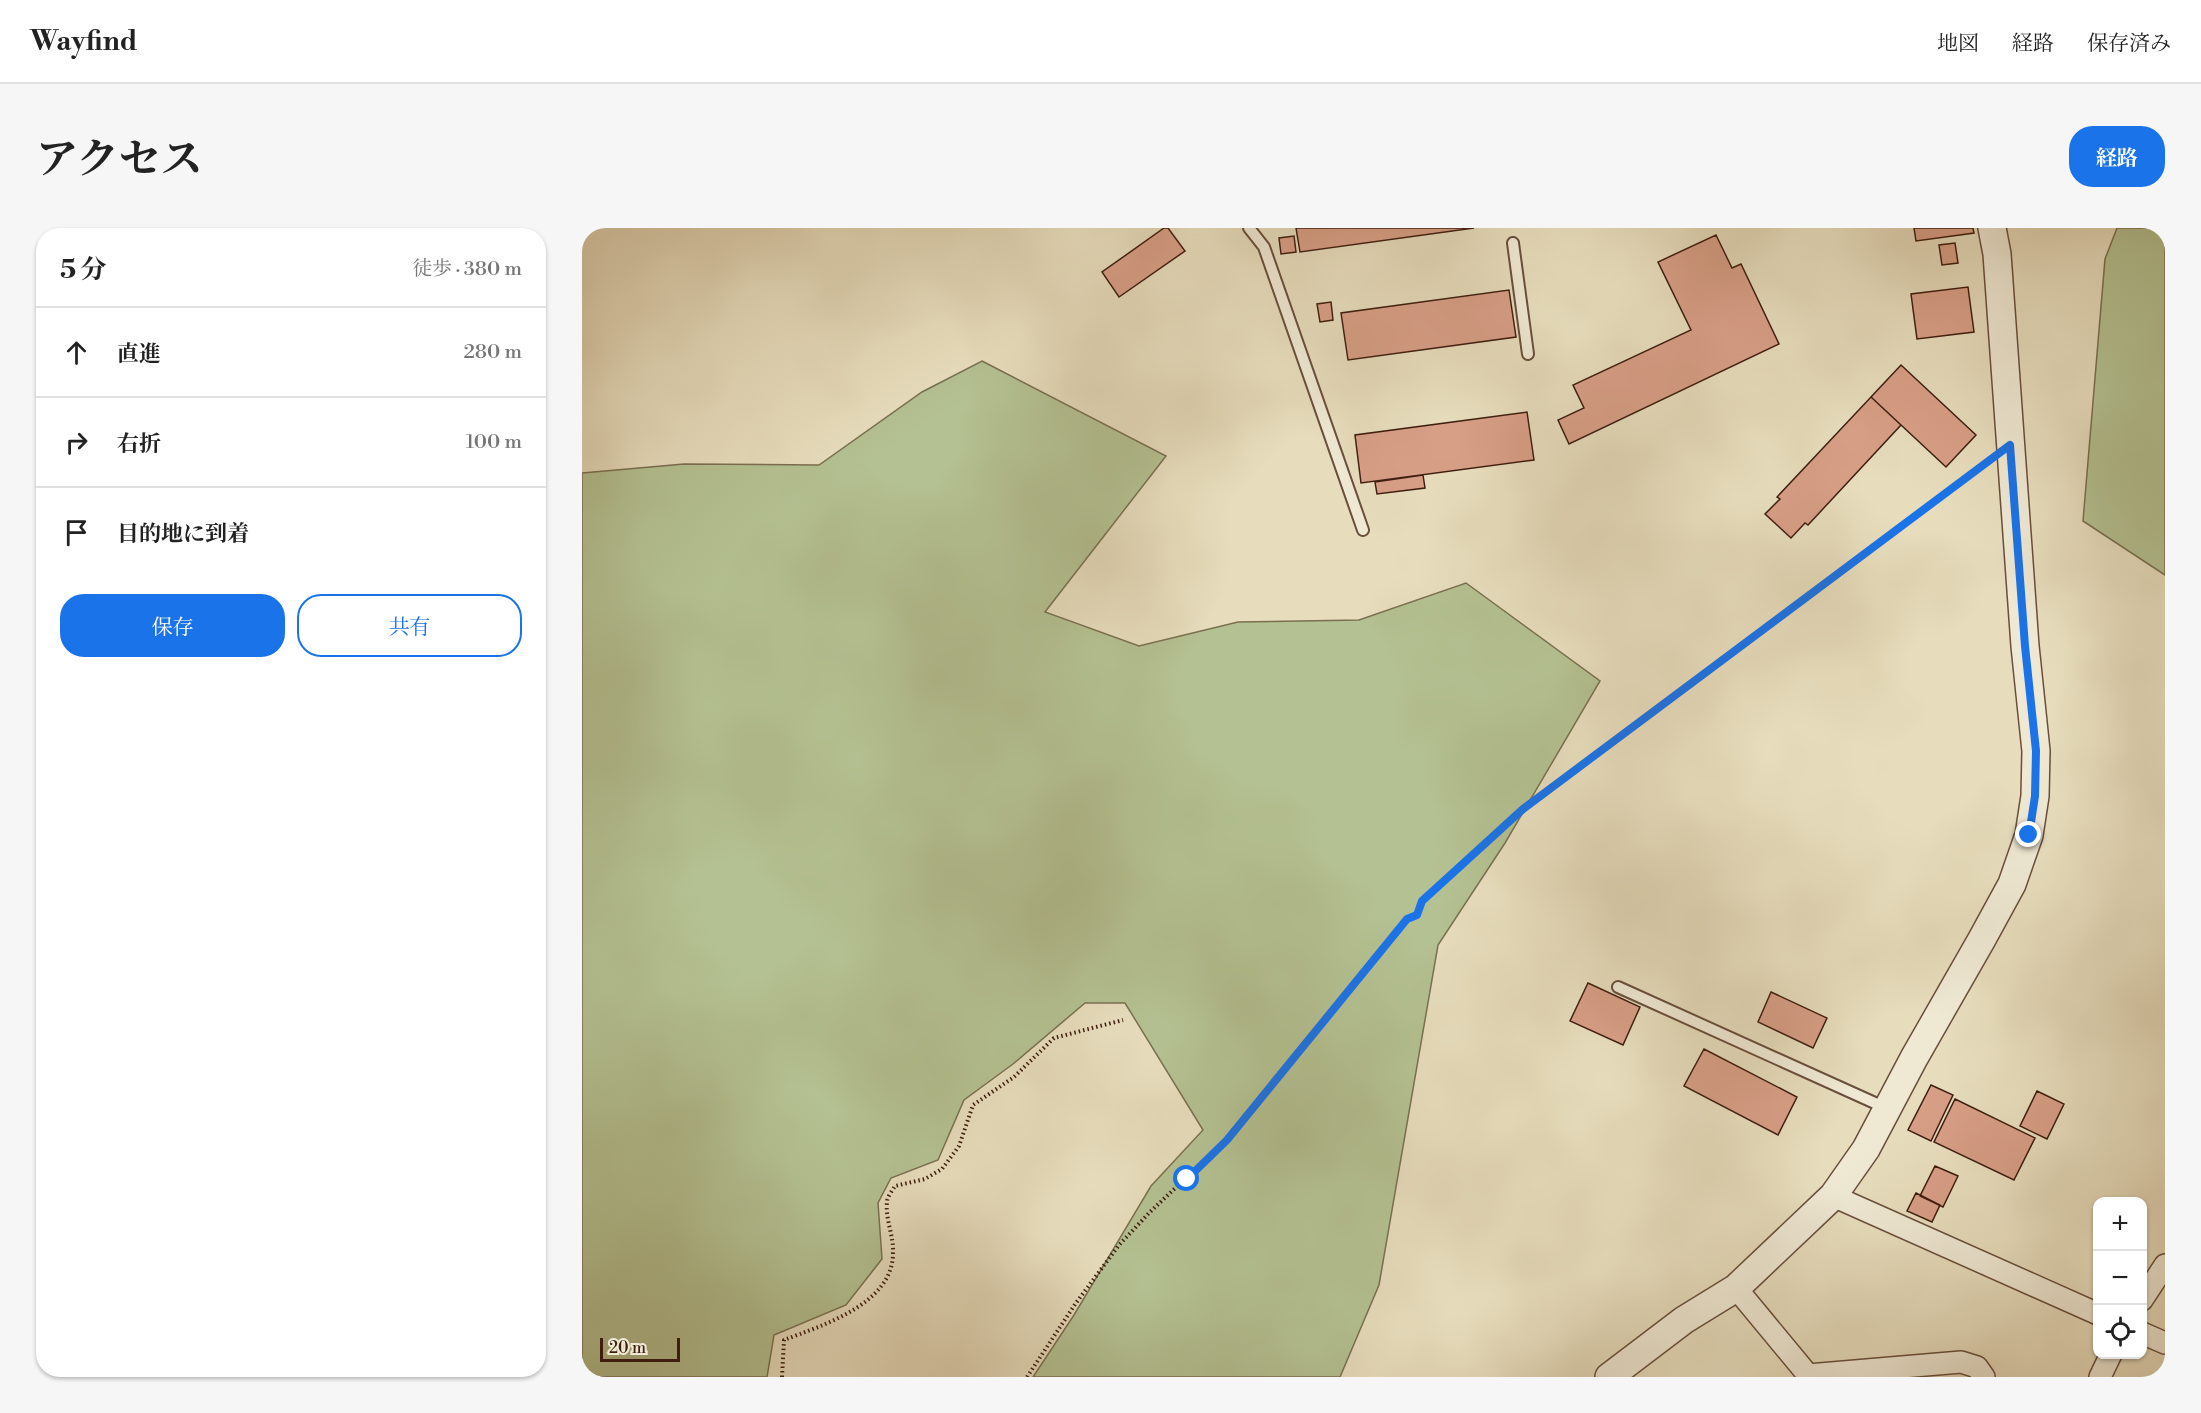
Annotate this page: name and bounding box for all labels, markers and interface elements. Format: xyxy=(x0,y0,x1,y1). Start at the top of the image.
text: Wayfind xyxy=(30,24,138,59)
text: 地図 xyxy=(1937,31,1979,57)
text: 経路 xyxy=(2012,31,2054,57)
text: 保存済み xyxy=(2087,31,2171,57)
button: 経路 xyxy=(2069,126,2165,187)
text: アクセス xyxy=(36,134,203,187)
text: 5 分 xyxy=(60,254,106,286)
text: 徒歩 · 380 m xyxy=(412,257,522,282)
icon: ahead xyxy=(60,336,93,369)
text: 280 m xyxy=(463,340,522,365)
text: 直進 xyxy=(117,341,161,368)
icon: right xyxy=(60,426,93,459)
text: 100 m xyxy=(466,430,522,455)
text: 右折 xyxy=(117,431,161,458)
icon: arrive xyxy=(60,516,93,549)
text: 目的地に到着 xyxy=(117,521,249,548)
button: 保存 xyxy=(60,594,285,657)
button: 共有 xyxy=(297,594,522,657)
route end xyxy=(2015,821,2041,847)
route start xyxy=(1173,1165,1199,1191)
map controls xyxy=(2093,1197,2147,1359)
button: + xyxy=(2093,1197,2147,1251)
button: − xyxy=(2093,1251,2147,1305)
button: locate xyxy=(2093,1305,2147,1359)
scale bar xyxy=(600,1335,680,1362)
text: 20 m xyxy=(609,1338,646,1358)

